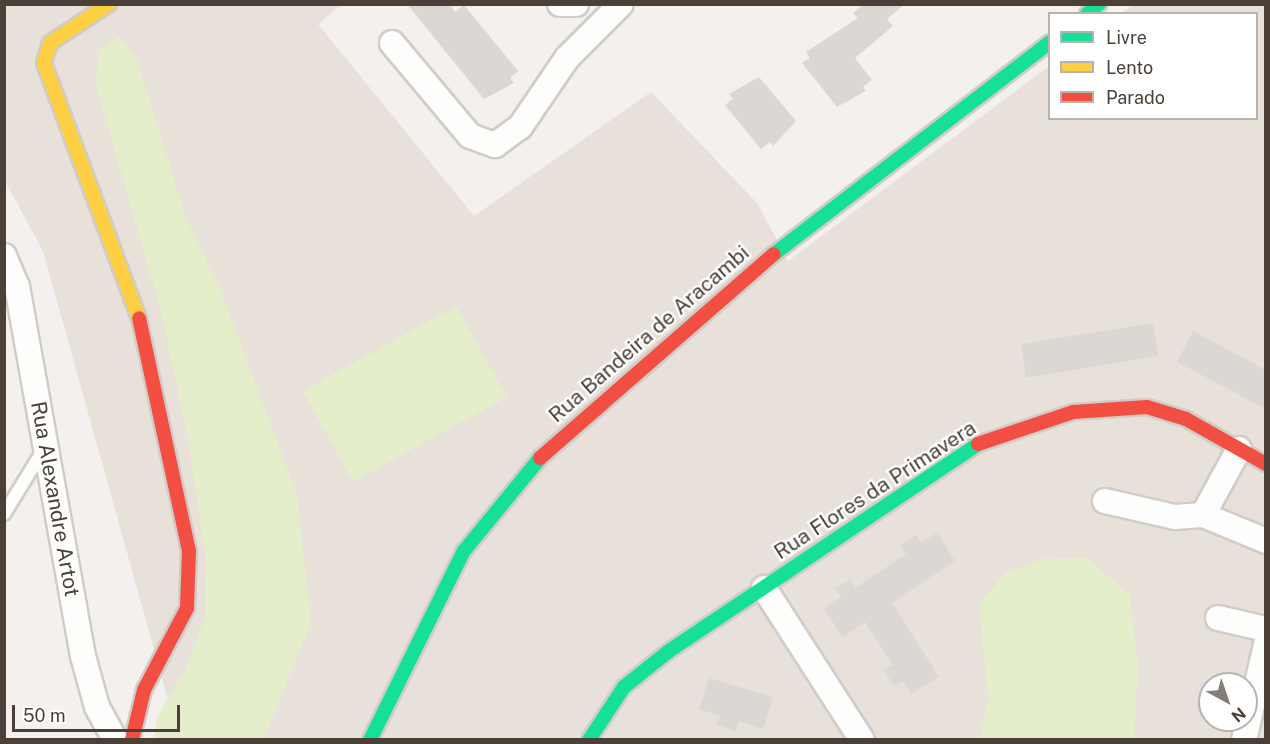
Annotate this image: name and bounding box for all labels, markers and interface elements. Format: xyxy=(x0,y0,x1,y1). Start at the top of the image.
legend xyxy=(1048,12,1258,120)
text: Livre xyxy=(1106,27,1147,48)
text: Lento xyxy=(1106,57,1153,78)
text: Parado xyxy=(1106,87,1165,108)
street label: Rua Bandeira de Aracambi xyxy=(543,240,755,428)
street label: Rua Alexandre Artot xyxy=(25,399,85,599)
street label: Rua Flores da Primavera xyxy=(769,415,981,565)
north arrow xyxy=(1198,672,1258,732)
scale bar xyxy=(15,693,183,731)
text: N xyxy=(1228,703,1250,726)
text: 50 m xyxy=(23,705,66,726)

